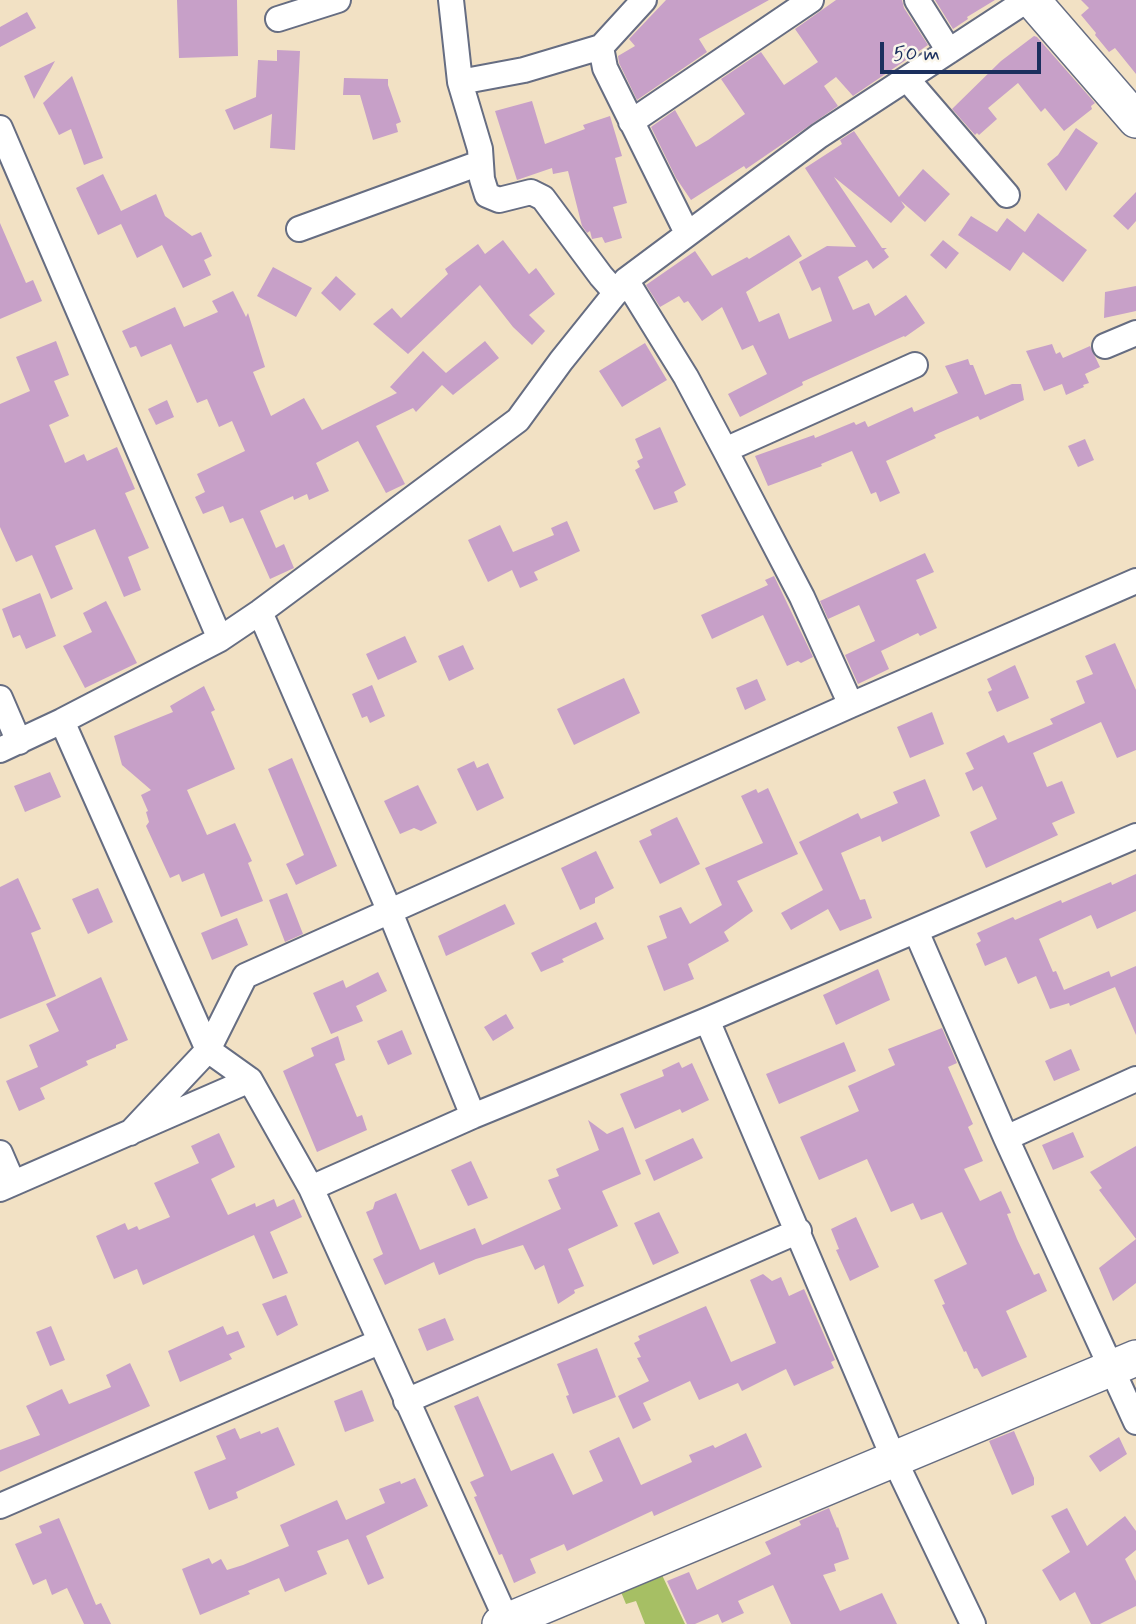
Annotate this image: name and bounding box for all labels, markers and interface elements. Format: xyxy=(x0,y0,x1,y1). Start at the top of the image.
scale bar xyxy=(884,28,1045,72)
text: 50 m xyxy=(893,40,940,68)

